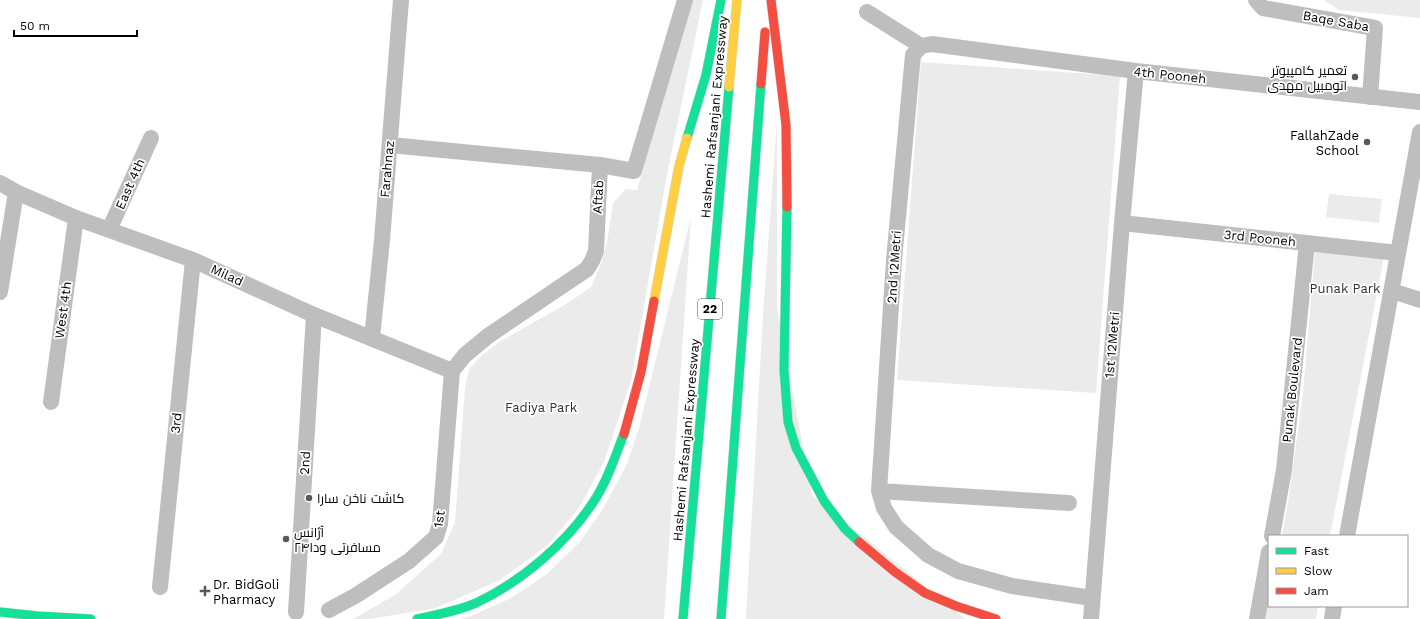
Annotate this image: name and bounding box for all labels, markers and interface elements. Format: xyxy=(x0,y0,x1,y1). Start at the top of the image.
street label: Baqe Saba xyxy=(1302,8,1371,34)
scale bar xyxy=(14,12,137,38)
street label: Hashemi Rafsanjani Expressway xyxy=(698,15,730,219)
text: 50 m xyxy=(20,19,50,33)
place label: تعمیر کامپیوتر اتومبیل مهدی xyxy=(1267,63,1348,93)
street label: 4th Pooneh xyxy=(1133,64,1207,86)
marker: تعمیر کامپیوتر اتومبیل مهدی xyxy=(1350,72,1360,82)
place label: FallahZade School xyxy=(1290,128,1359,158)
marker: FallahZade School xyxy=(1362,137,1372,147)
street label: Farahnaz xyxy=(377,140,397,198)
street label: East 4th xyxy=(112,156,148,212)
street label: Aftab xyxy=(590,180,606,214)
street label: 3rd Pooneh xyxy=(1223,227,1297,249)
street label: 2nd 12Metri xyxy=(884,230,904,304)
street label: Milad xyxy=(208,261,246,289)
street label: West 4th xyxy=(52,280,74,340)
park label: Punak Park xyxy=(1310,281,1381,296)
road number: 22 xyxy=(698,299,722,319)
street label: 1st 12Metri xyxy=(1102,311,1122,379)
street label: Punak Boulevard xyxy=(1279,337,1305,443)
street label: Hashemi Rafsanjani Expressway xyxy=(670,338,702,542)
park label: Fadiya Park xyxy=(505,400,578,415)
street label: 3rd xyxy=(167,412,185,434)
street label: 2nd xyxy=(297,451,313,475)
place label: کاشت ناخن سارا xyxy=(317,491,404,506)
marker: کاشت ناخن سارا xyxy=(304,493,314,503)
street label: 1st xyxy=(430,509,448,529)
place label: آژانس مسافرتی ودا۲۴ xyxy=(294,525,381,555)
marker: آژانس مسافرتی ودا۲۴ xyxy=(281,534,291,544)
legend xyxy=(1268,535,1408,607)
text: Fast xyxy=(1304,544,1329,558)
text: Slow xyxy=(1304,564,1332,578)
place label: Dr. BidGoli Pharmacy xyxy=(213,577,279,607)
text: Jam xyxy=(1304,584,1329,598)
marker: Dr. BidGoli Pharmacy xyxy=(200,586,210,596)

